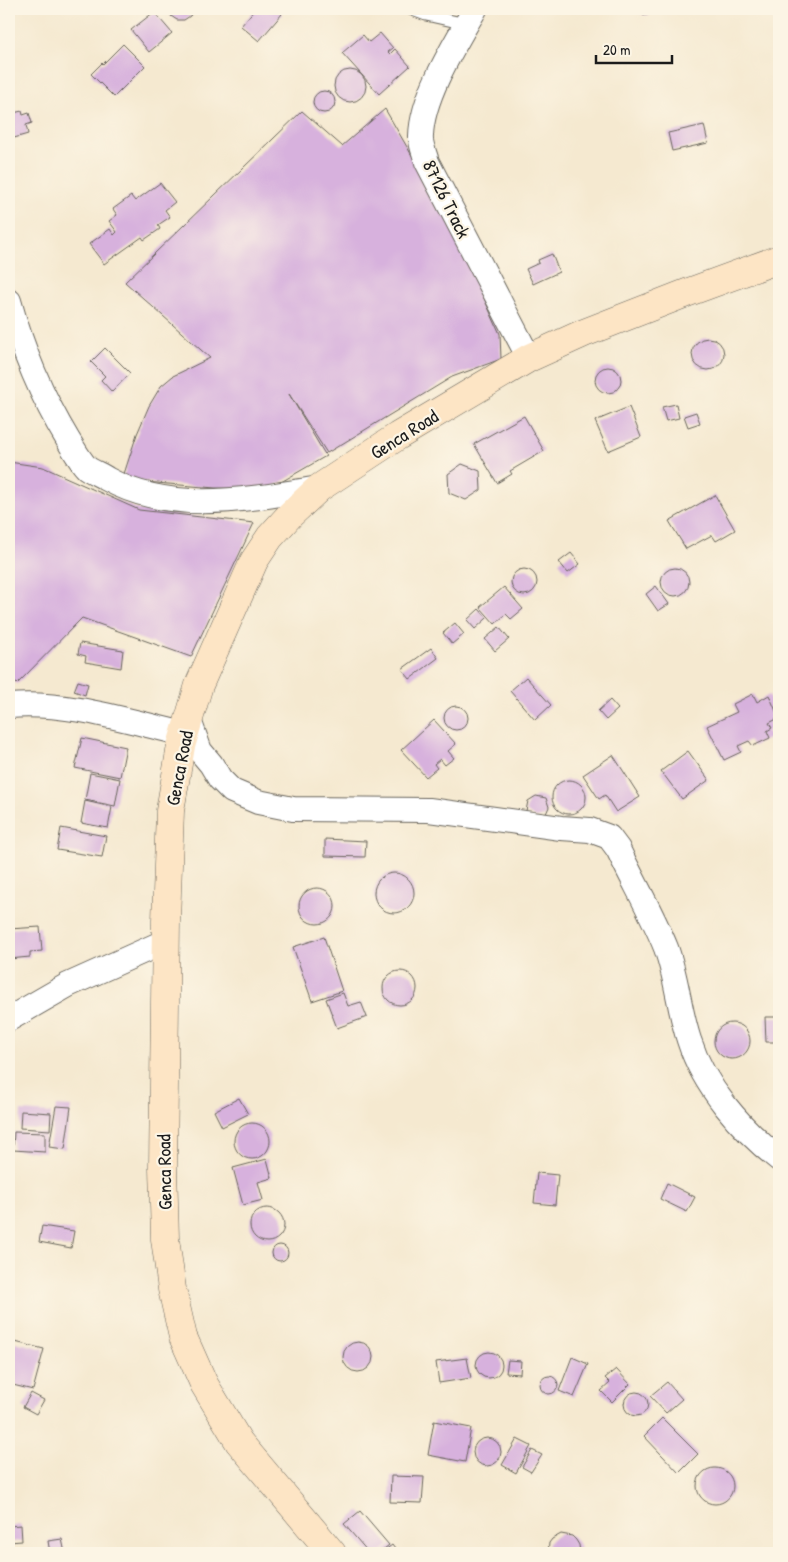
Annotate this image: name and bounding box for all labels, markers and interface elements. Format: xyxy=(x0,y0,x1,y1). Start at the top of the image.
scale bar xyxy=(596,32,672,64)
text: 20 m xyxy=(603,39,630,60)
street label: 87126 Track xyxy=(417,155,477,243)
street label: Genca Road xyxy=(365,403,443,465)
street label: Genca Road xyxy=(159,728,199,808)
street label: Genca Road xyxy=(150,1133,178,1210)

